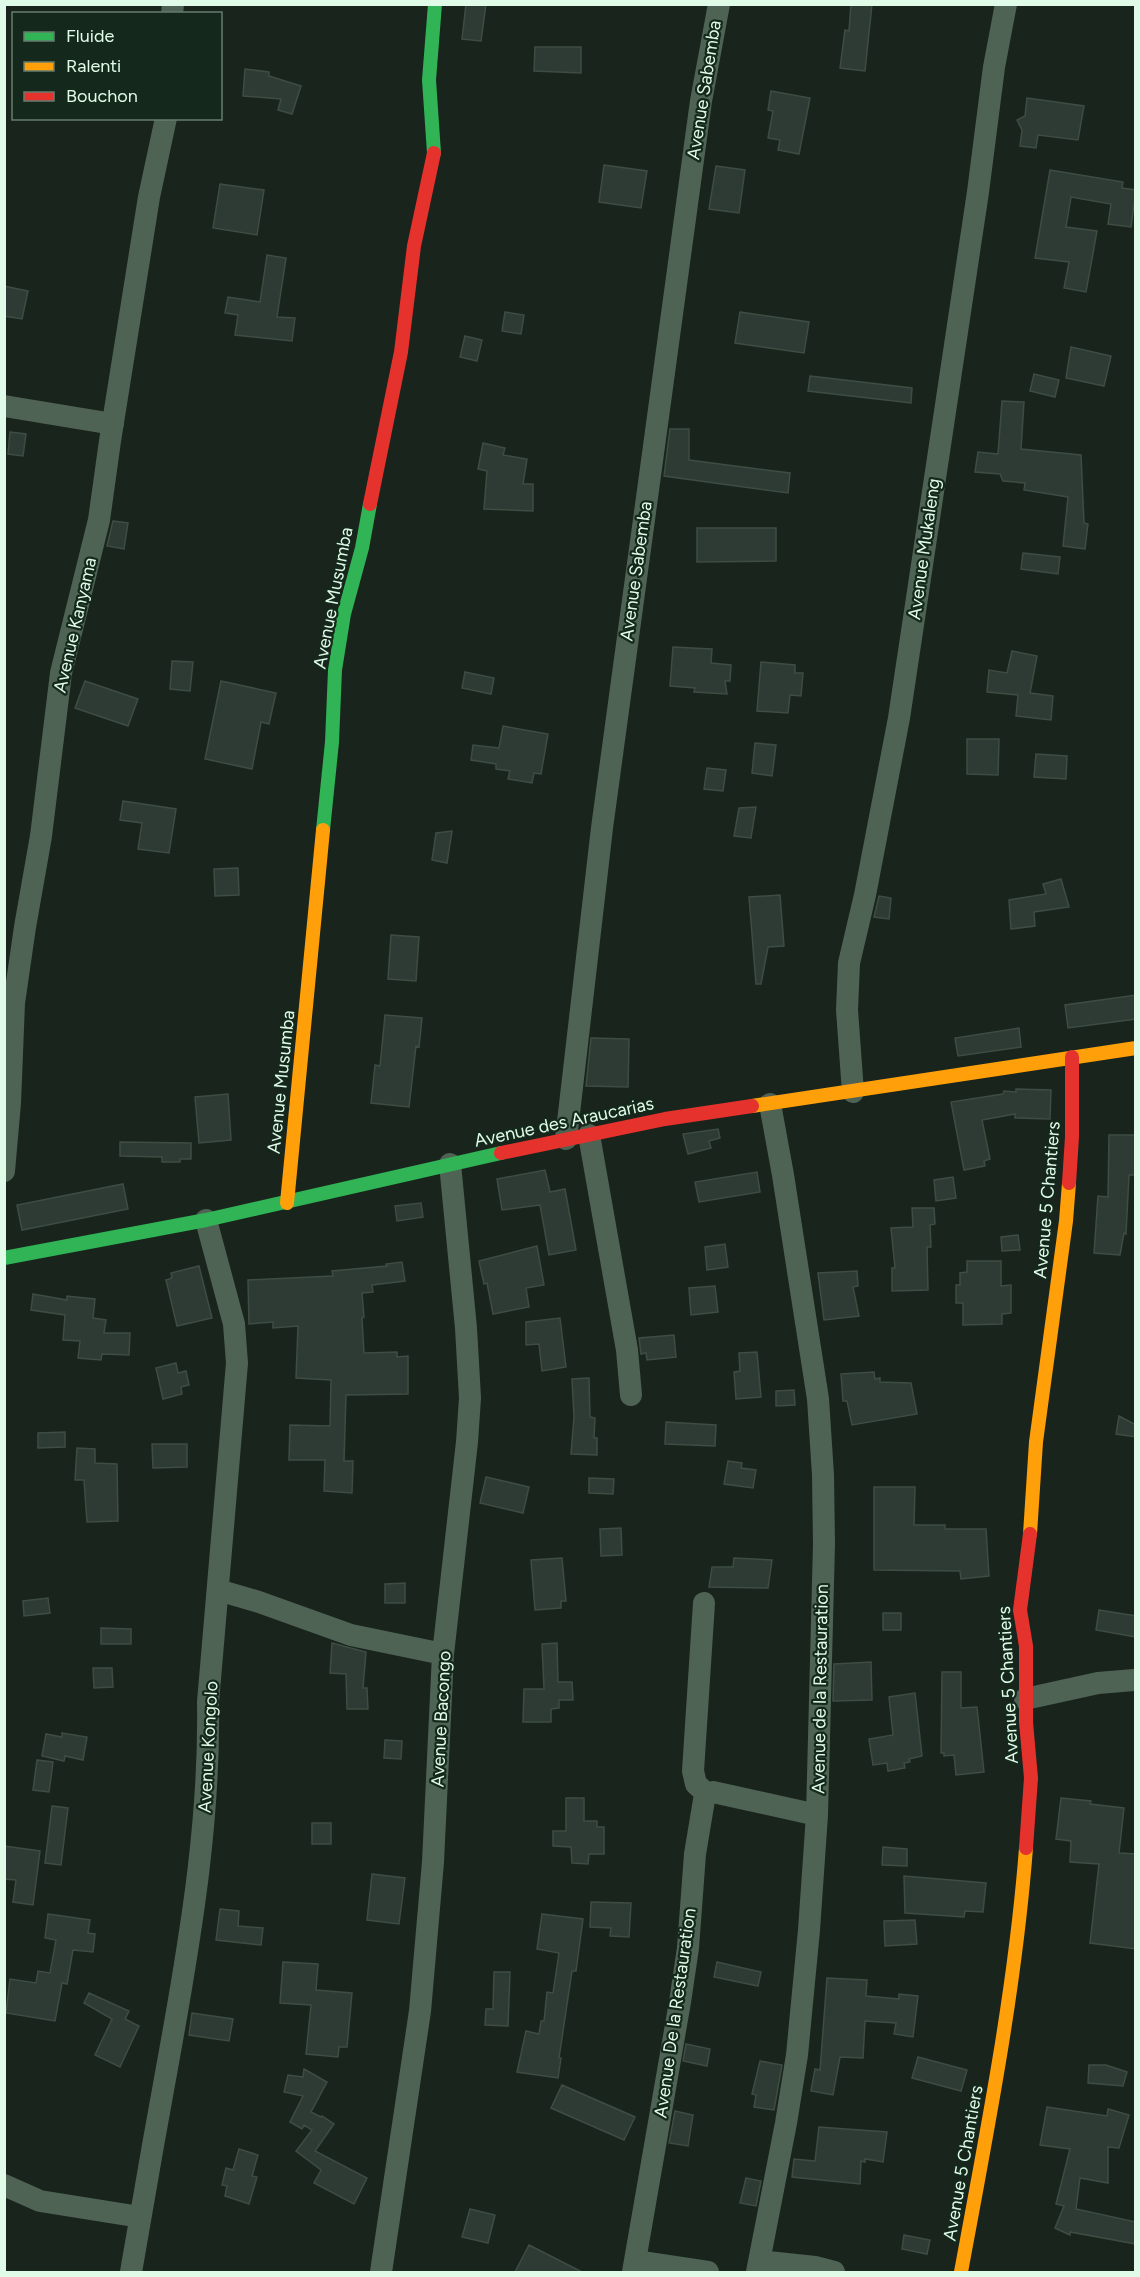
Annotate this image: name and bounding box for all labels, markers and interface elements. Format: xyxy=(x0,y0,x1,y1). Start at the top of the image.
legend xyxy=(12,12,222,120)
street label: Avenue Sabemba xyxy=(682,19,726,161)
text: Fluide xyxy=(66,25,115,47)
text: Ralenti xyxy=(66,55,121,77)
text: Bouchon xyxy=(66,85,138,107)
street label: Avenue Mukaleng xyxy=(903,477,945,621)
street label: Avenue Sabemba xyxy=(615,500,657,642)
street label: Avenue Musumba xyxy=(308,525,358,671)
street label: Avenue Kanyama xyxy=(49,555,101,695)
street label: Avenue Musumba xyxy=(263,1009,299,1155)
street label: Avenue des Araucarias xyxy=(472,1092,656,1152)
street label: Avenue 5 Chantiers xyxy=(1029,1121,1065,1279)
street label: Avenue de la Restauration xyxy=(807,1584,833,1794)
street label: Avenue 5 Chantiers xyxy=(993,1606,1023,1764)
street label: Avenue Bacongo xyxy=(426,1650,456,1788)
street label: Avenue Kongolo xyxy=(194,1680,222,1814)
street label: Avenue De la Restauration xyxy=(649,1907,701,2119)
street label: Avenue 5 Chantiers xyxy=(938,2083,988,2243)

